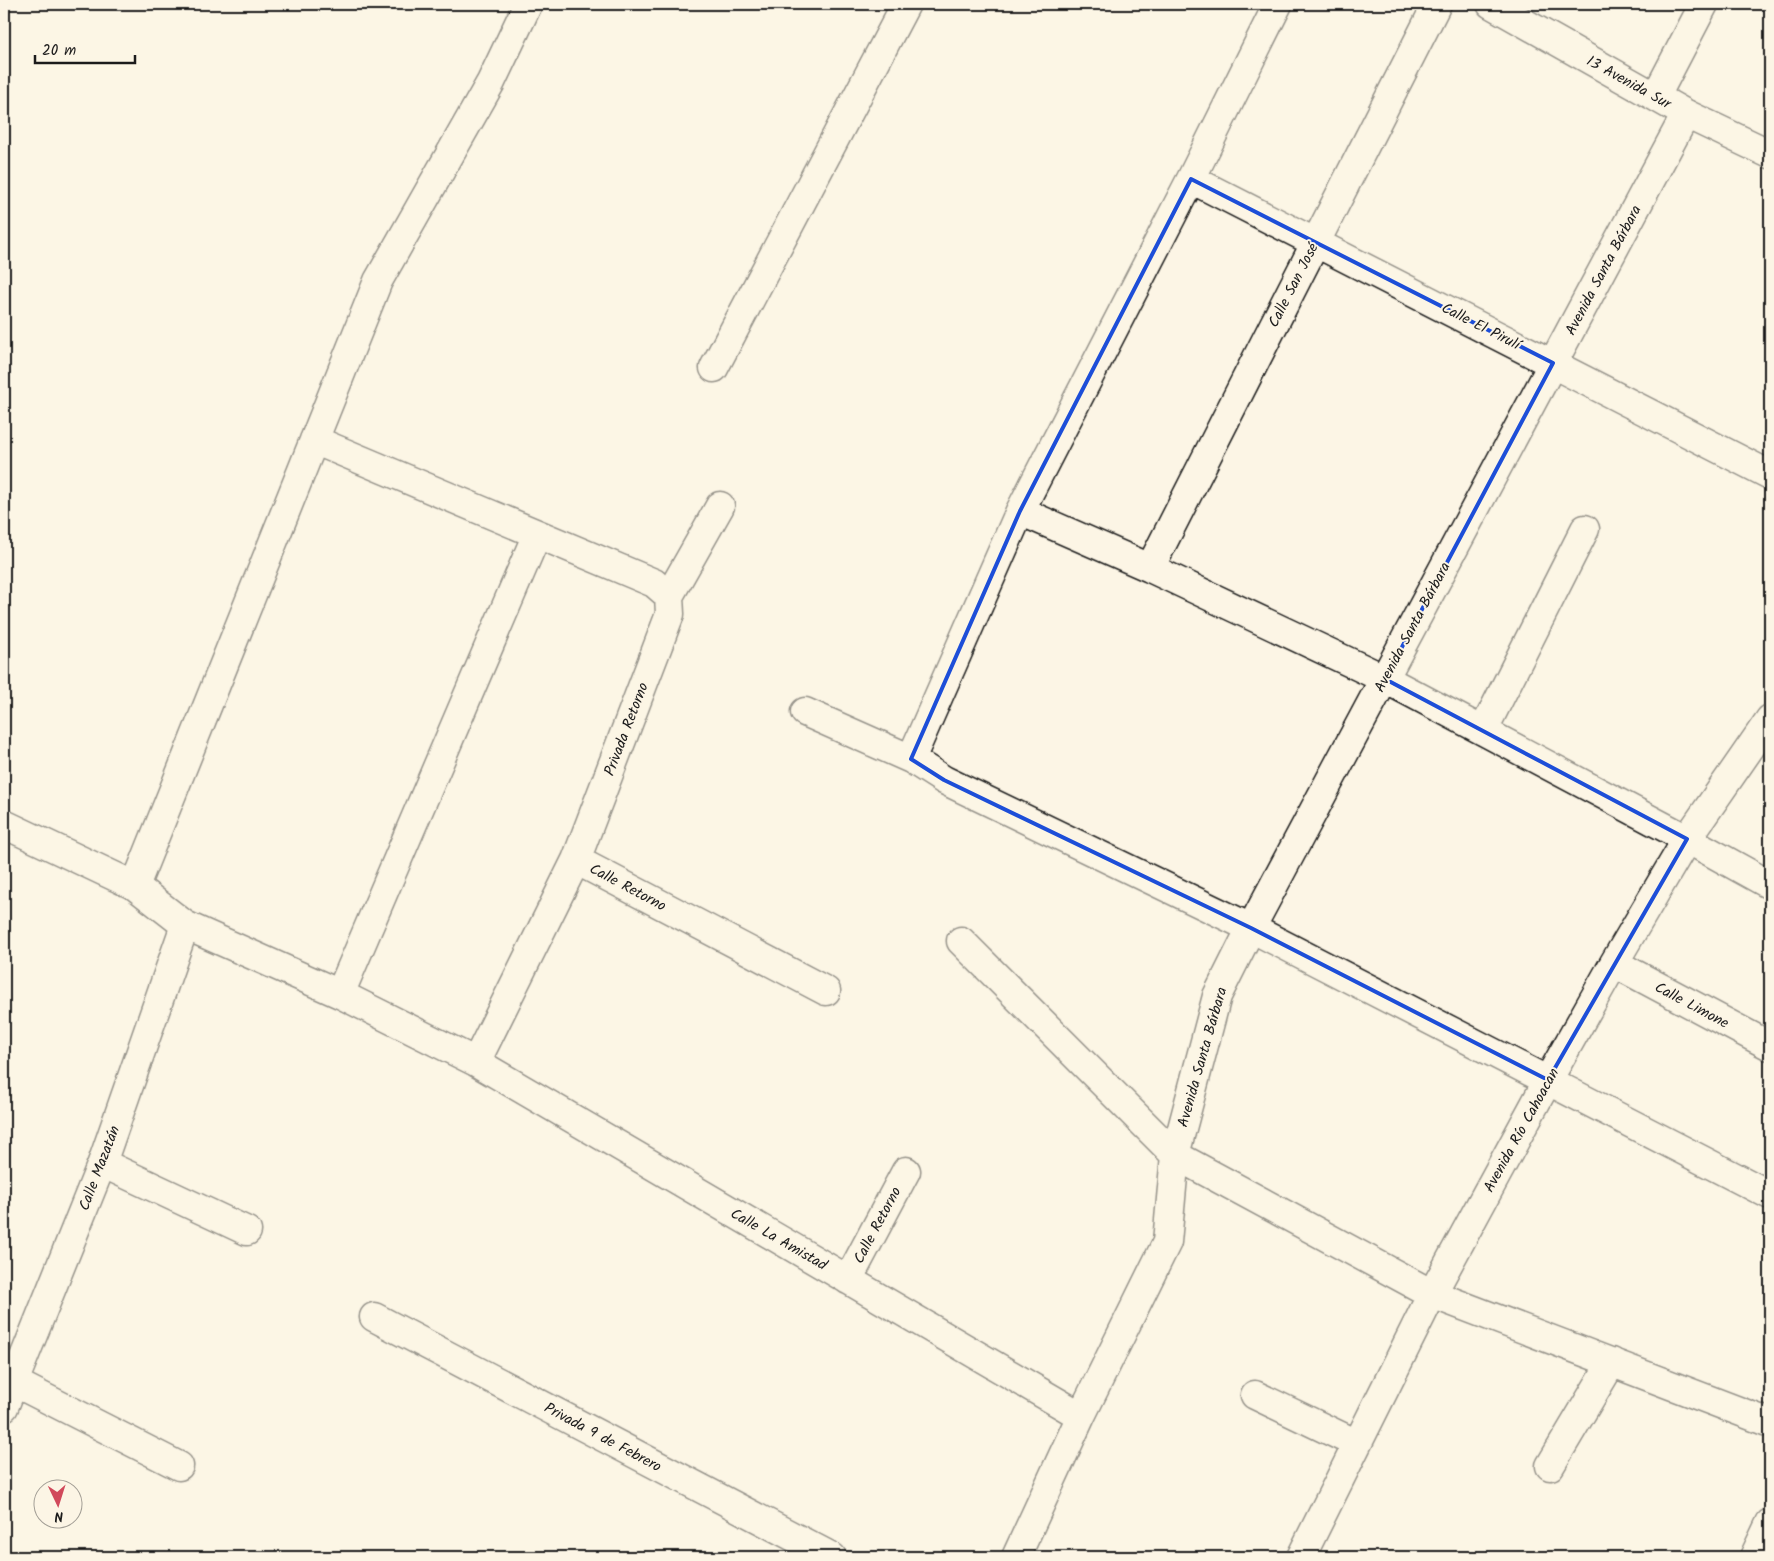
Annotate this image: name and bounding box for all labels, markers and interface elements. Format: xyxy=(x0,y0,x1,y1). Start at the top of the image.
scale bar xyxy=(35,32,135,64)
text: 20 m xyxy=(42,39,76,63)
street label: 13 Avenida Sur xyxy=(1582,50,1676,117)
street label: Avenida Santa Bárbara xyxy=(1559,201,1648,340)
street label: Calle San José xyxy=(1262,238,1326,332)
street label: Calle El Pirulí xyxy=(1437,297,1526,358)
street label: Avenida Santa Bárbara xyxy=(1368,558,1457,697)
street label: Privada Retorno xyxy=(598,679,656,780)
street label: Calle Retorno xyxy=(585,858,670,918)
street label: Calle Limone xyxy=(1650,976,1733,1036)
street label: Avenida Santa Bárbara xyxy=(1171,984,1234,1130)
street label: Avenida Río Cahoacan xyxy=(1478,1064,1566,1197)
street label: Calle Mazatán xyxy=(73,1122,127,1214)
street label: Calle Retorno xyxy=(848,1183,908,1268)
street label: Calle La Amistad xyxy=(725,1202,832,1278)
street label: Privada 9 de Febrero xyxy=(539,1397,666,1479)
north arrow xyxy=(32,1478,82,1528)
text: N xyxy=(54,1505,64,1527)

